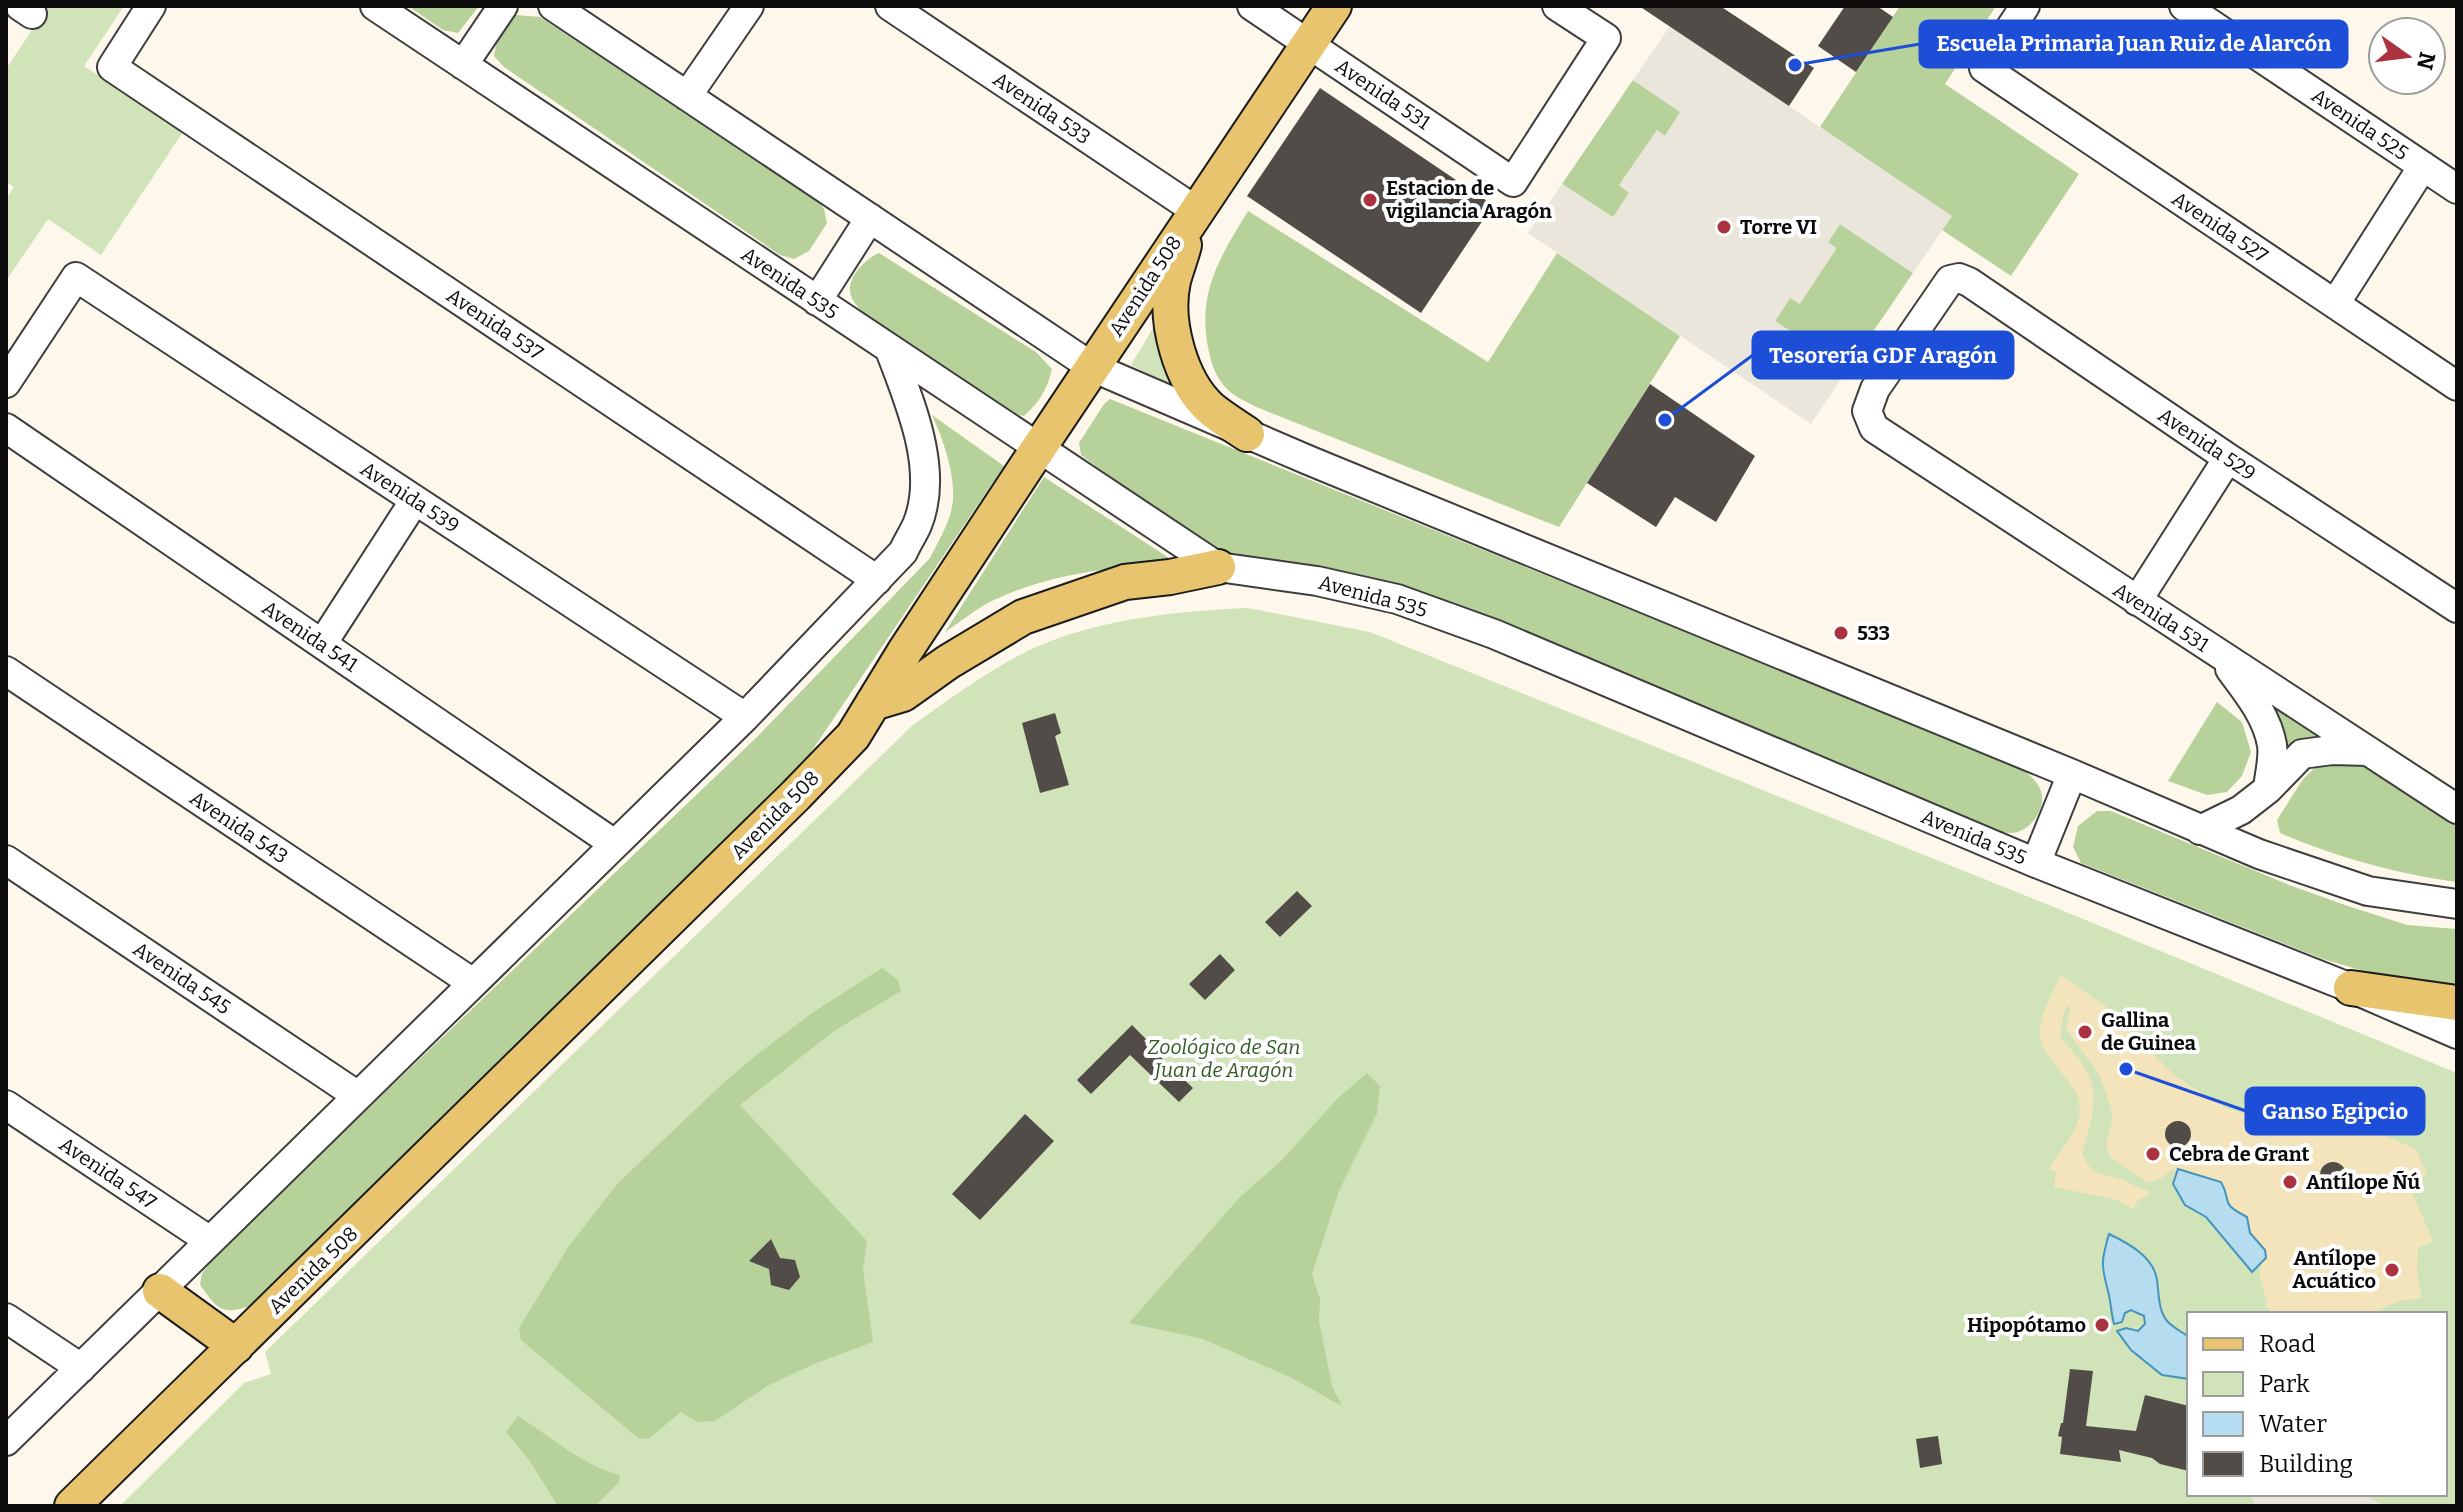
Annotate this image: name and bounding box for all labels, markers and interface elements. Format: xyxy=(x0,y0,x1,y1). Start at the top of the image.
north arrow xyxy=(2367,16,2447,96)
callout: Escuela Primaria Juan Ruiz de Alarcón xyxy=(1920,21,2347,67)
text: Escuela Primaria Juan Ruiz de Alarcón xyxy=(1937,30,2331,57)
text: N xyxy=(2411,49,2441,72)
street label: Avenida 531 xyxy=(1331,54,1435,134)
street label: Avenida 533 xyxy=(989,67,1095,149)
street label: Avenida 525 xyxy=(2307,83,2413,165)
place label: Estacion de vigilancia Aragón xyxy=(1385,176,1552,223)
street label: Avenida 527 xyxy=(2167,186,2273,268)
marker: Estacion de vigilancia Aragón xyxy=(1361,191,1379,209)
place label: Torre VI xyxy=(1740,215,1817,239)
marker: Torre VI xyxy=(1715,218,1733,236)
street label: Avenida 508 xyxy=(1104,231,1186,341)
street label: Avenida 535 xyxy=(737,242,843,324)
street label: Avenida 537 xyxy=(442,283,548,365)
callout: Tesorería GDF Aragón xyxy=(1753,332,2013,378)
text: Tesorería GDF Aragón xyxy=(1769,342,1997,369)
street label: Avenida 529 xyxy=(2154,403,2260,485)
street label: Avenida 539 xyxy=(356,456,464,538)
street label: Avenida 535 xyxy=(1316,570,1430,622)
street label: Avenida 531 xyxy=(2109,577,2213,657)
street label: Avenida 541 xyxy=(258,595,362,677)
place label: 533 xyxy=(1857,621,1890,645)
marker: 533 xyxy=(1832,624,1850,642)
street label: Avenida 508 xyxy=(726,766,824,864)
street label: Avenida 543 xyxy=(185,785,293,869)
street label: Avenida 535 xyxy=(1918,804,2030,870)
street label: Avenida 545 xyxy=(129,937,235,1019)
place label: Gallina de Guinea xyxy=(2101,1008,2196,1055)
marker: Gallina de Guinea xyxy=(2076,1023,2094,1041)
park label: Zoológico de San Juan de Aragón xyxy=(1148,1035,1300,1082)
callout: Ganso Egipcio xyxy=(2246,1088,2424,1134)
text: Ganso Egipcio xyxy=(2262,1098,2408,1125)
street label: Avenida 547 xyxy=(55,1132,161,1214)
place label: Cebra de Grant xyxy=(2169,1142,2310,1166)
marker: Cebra de Grant xyxy=(2144,1145,2162,1163)
place label: Antílope Ñú xyxy=(2306,1170,2421,1194)
marker: Antílope Ñú xyxy=(2281,1173,2299,1191)
street label: Avenida 508 xyxy=(263,1221,363,1319)
place label: Antílope Acuático xyxy=(2292,1246,2376,1293)
marker: Antílope Acuático xyxy=(2383,1261,2401,1279)
legend xyxy=(2187,1312,2447,1496)
place label: Hipopótamo xyxy=(1967,1313,2086,1337)
marker: Hipopótamo xyxy=(2093,1316,2111,1334)
text: Road xyxy=(2259,1330,2315,1358)
text: Park xyxy=(2259,1370,2310,1398)
text: Water xyxy=(2259,1410,2327,1438)
text: Building xyxy=(2259,1450,2353,1478)

